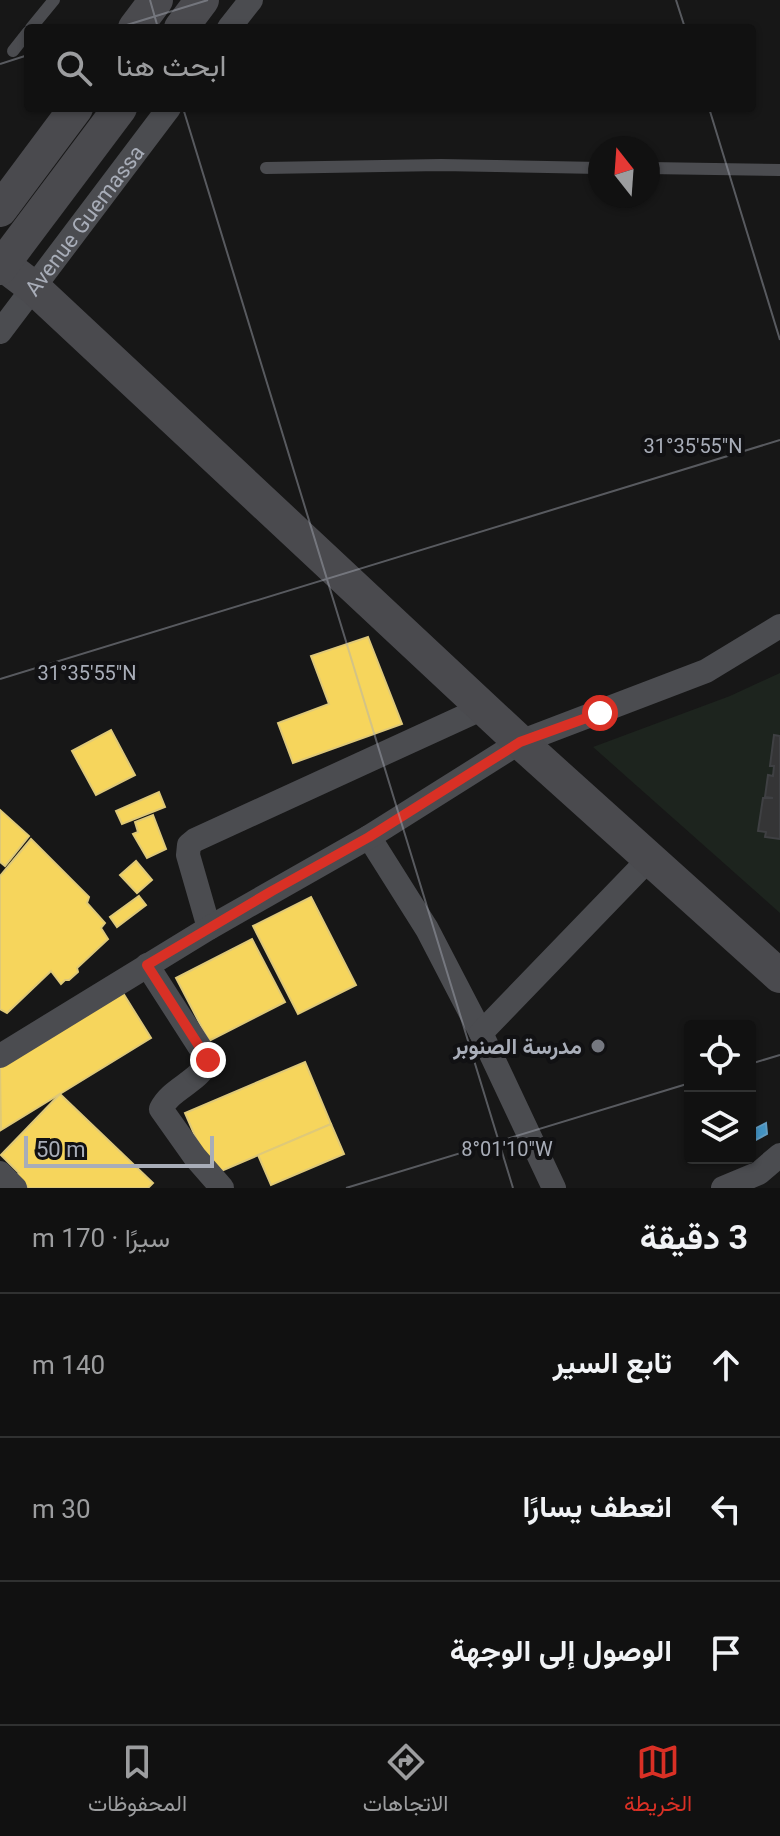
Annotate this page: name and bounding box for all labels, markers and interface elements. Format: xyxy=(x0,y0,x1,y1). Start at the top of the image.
search box xyxy=(24,24,756,112)
icon: search xyxy=(52,46,96,90)
text: ابحث هنا xyxy=(116,48,226,83)
north arrow xyxy=(588,136,660,208)
street label: Avenue Guemassa xyxy=(19,140,149,301)
text: 31°35'55"N xyxy=(643,434,743,458)
text: 31°35'55"N xyxy=(37,661,137,685)
route start xyxy=(582,695,618,731)
map controls xyxy=(684,1020,756,1164)
button: locate xyxy=(684,1020,756,1092)
place label: مدرسة الصنوبر xyxy=(452,1034,582,1060)
marker: مدرسة الصنوبر xyxy=(589,1037,607,1055)
route end xyxy=(190,1042,226,1078)
button: layers xyxy=(684,1092,756,1164)
scale bar xyxy=(24,1132,214,1168)
text: 50 m xyxy=(36,1137,85,1162)
text: 8°01'10"W xyxy=(461,1137,553,1161)
text: 3 دقيقة xyxy=(640,1217,748,1257)
text: سيرًا · 170 m xyxy=(32,1223,170,1253)
icon: ahead xyxy=(704,1343,748,1387)
text: تابع السير xyxy=(553,1345,672,1380)
text: 140 m xyxy=(32,1350,105,1380)
icon: left xyxy=(704,1487,748,1531)
text: انعطف يسارًا xyxy=(523,1489,672,1524)
text: 30 m xyxy=(32,1494,91,1524)
icon: arrive xyxy=(704,1631,748,1675)
text: الوصول إلى الوجهة xyxy=(450,1633,672,1668)
tab: المحفوظات xyxy=(88,1740,187,1823)
tab: الاتجاهات xyxy=(363,1740,448,1823)
tab: الخريطة xyxy=(624,1740,692,1823)

